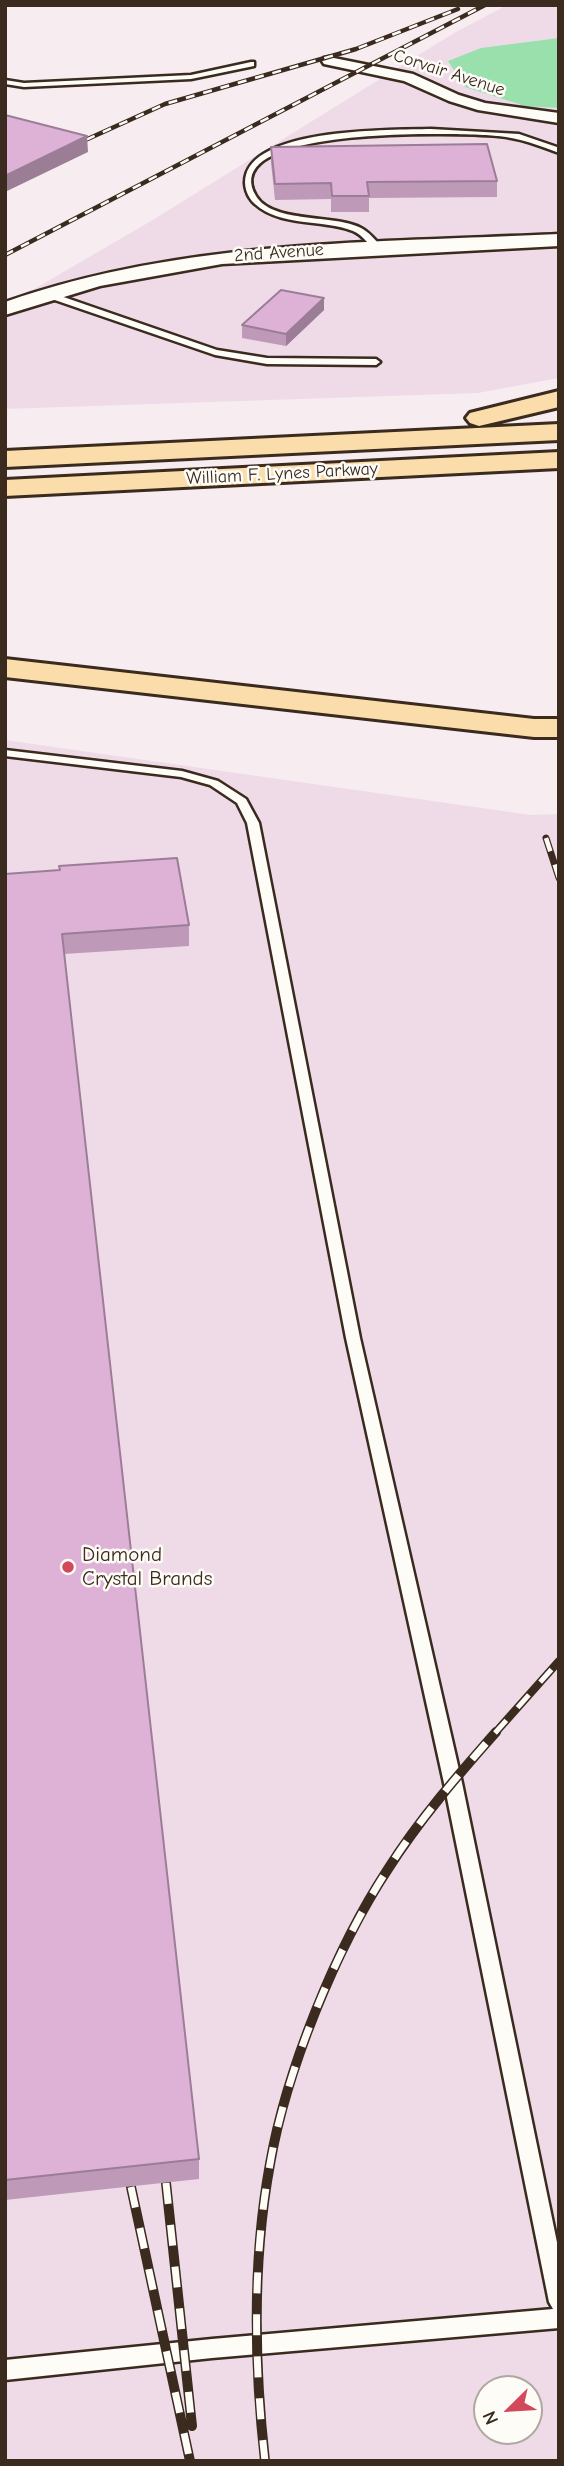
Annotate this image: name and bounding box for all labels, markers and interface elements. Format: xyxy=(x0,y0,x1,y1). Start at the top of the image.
street label: Corvair Avenue xyxy=(390,45,508,101)
street label: 2nd Avenue xyxy=(233,239,325,267)
street label: William F. Lynes Parkway xyxy=(186,458,378,490)
place label: Diamond Crystal Brands xyxy=(82,1542,212,1592)
marker: Diamond Crystal Brands xyxy=(60,1559,76,1575)
north arrow xyxy=(473,2375,543,2445)
text: N xyxy=(478,2408,503,2428)

